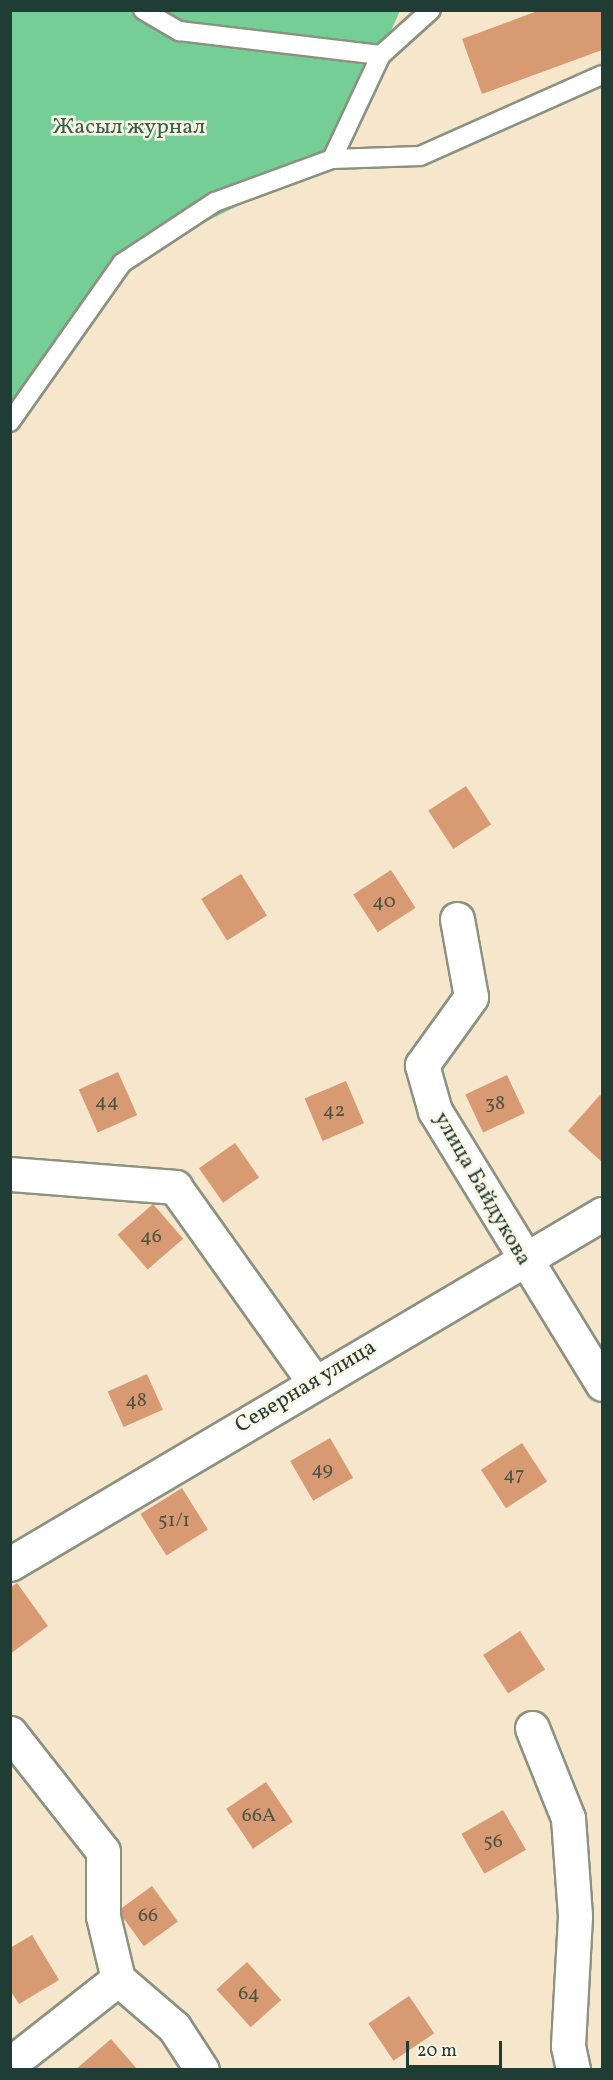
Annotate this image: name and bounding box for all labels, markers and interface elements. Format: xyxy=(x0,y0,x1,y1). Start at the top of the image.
park label: Жасыл журнал xyxy=(53,115,205,141)
house number: 40 xyxy=(372,890,396,914)
house number: 44 xyxy=(95,1090,119,1114)
house number: 38 xyxy=(485,1092,505,1116)
house number: 42 xyxy=(323,1099,345,1123)
street label: улица Байдукова xyxy=(427,1108,537,1270)
house number: 46 xyxy=(140,1225,162,1249)
street label: Северная улица xyxy=(230,1334,382,1440)
house number: 48 xyxy=(125,1389,147,1413)
house number: 49 xyxy=(311,1458,333,1482)
house number: 47 xyxy=(503,1463,525,1487)
house number: 51/1 xyxy=(158,1509,190,1533)
house number: 66А xyxy=(242,1804,276,1828)
house number: 56 xyxy=(483,1830,503,1854)
house number: 66 xyxy=(138,1904,158,1928)
house number: 64 xyxy=(238,1982,260,2006)
scale bar xyxy=(409,2029,505,2067)
text: 20 m xyxy=(417,2039,457,2064)

